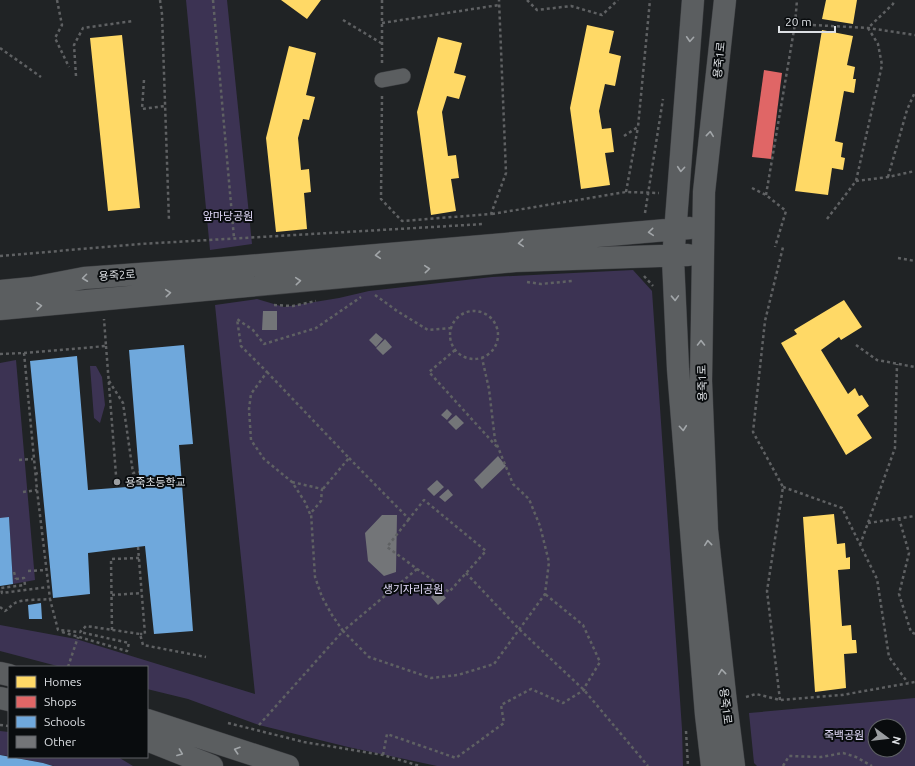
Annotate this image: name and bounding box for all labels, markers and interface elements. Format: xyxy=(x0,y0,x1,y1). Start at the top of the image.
scale bar xyxy=(779,8,835,34)
text: 20 m xyxy=(785,15,812,28)
one-way arrow xyxy=(686,36,695,42)
street label: 용죽1로 xyxy=(711,41,727,79)
one-way arrow xyxy=(706,131,715,137)
one-way arrow xyxy=(676,166,685,172)
park label: 앞마당공원 xyxy=(203,210,253,222)
one-way arrow xyxy=(648,227,654,236)
one-way arrow xyxy=(518,238,524,247)
one-way arrow xyxy=(375,251,381,260)
one-way arrow xyxy=(424,265,430,274)
street label: 용죽2로 xyxy=(98,268,136,282)
one-way arrow xyxy=(82,273,88,282)
one-way arrow xyxy=(295,277,301,286)
one-way arrow xyxy=(165,289,171,298)
one-way arrow xyxy=(671,295,679,301)
one-way arrow xyxy=(36,301,42,310)
one-way arrow xyxy=(697,340,705,346)
street label: 용죽1로 xyxy=(696,365,708,401)
one-way arrow xyxy=(678,425,687,431)
place label: 용죽초등학교 xyxy=(125,476,186,488)
marker: 용죽초등학교 xyxy=(112,477,122,487)
one-way arrow xyxy=(704,540,713,546)
park label: 생기자리공원 xyxy=(383,583,443,595)
legend xyxy=(8,666,148,758)
one-way arrow xyxy=(718,669,727,675)
text: Homes xyxy=(44,675,82,688)
street label: 용죽1로 xyxy=(718,687,734,725)
text: Shops xyxy=(44,695,76,708)
text: Schools xyxy=(44,715,85,728)
north arrow xyxy=(867,718,907,758)
park label: 죽백공원 xyxy=(824,729,864,741)
text: Other xyxy=(44,735,77,748)
text: N xyxy=(890,735,904,746)
one-way arrow xyxy=(234,746,241,754)
one-way arrow xyxy=(176,749,183,757)

